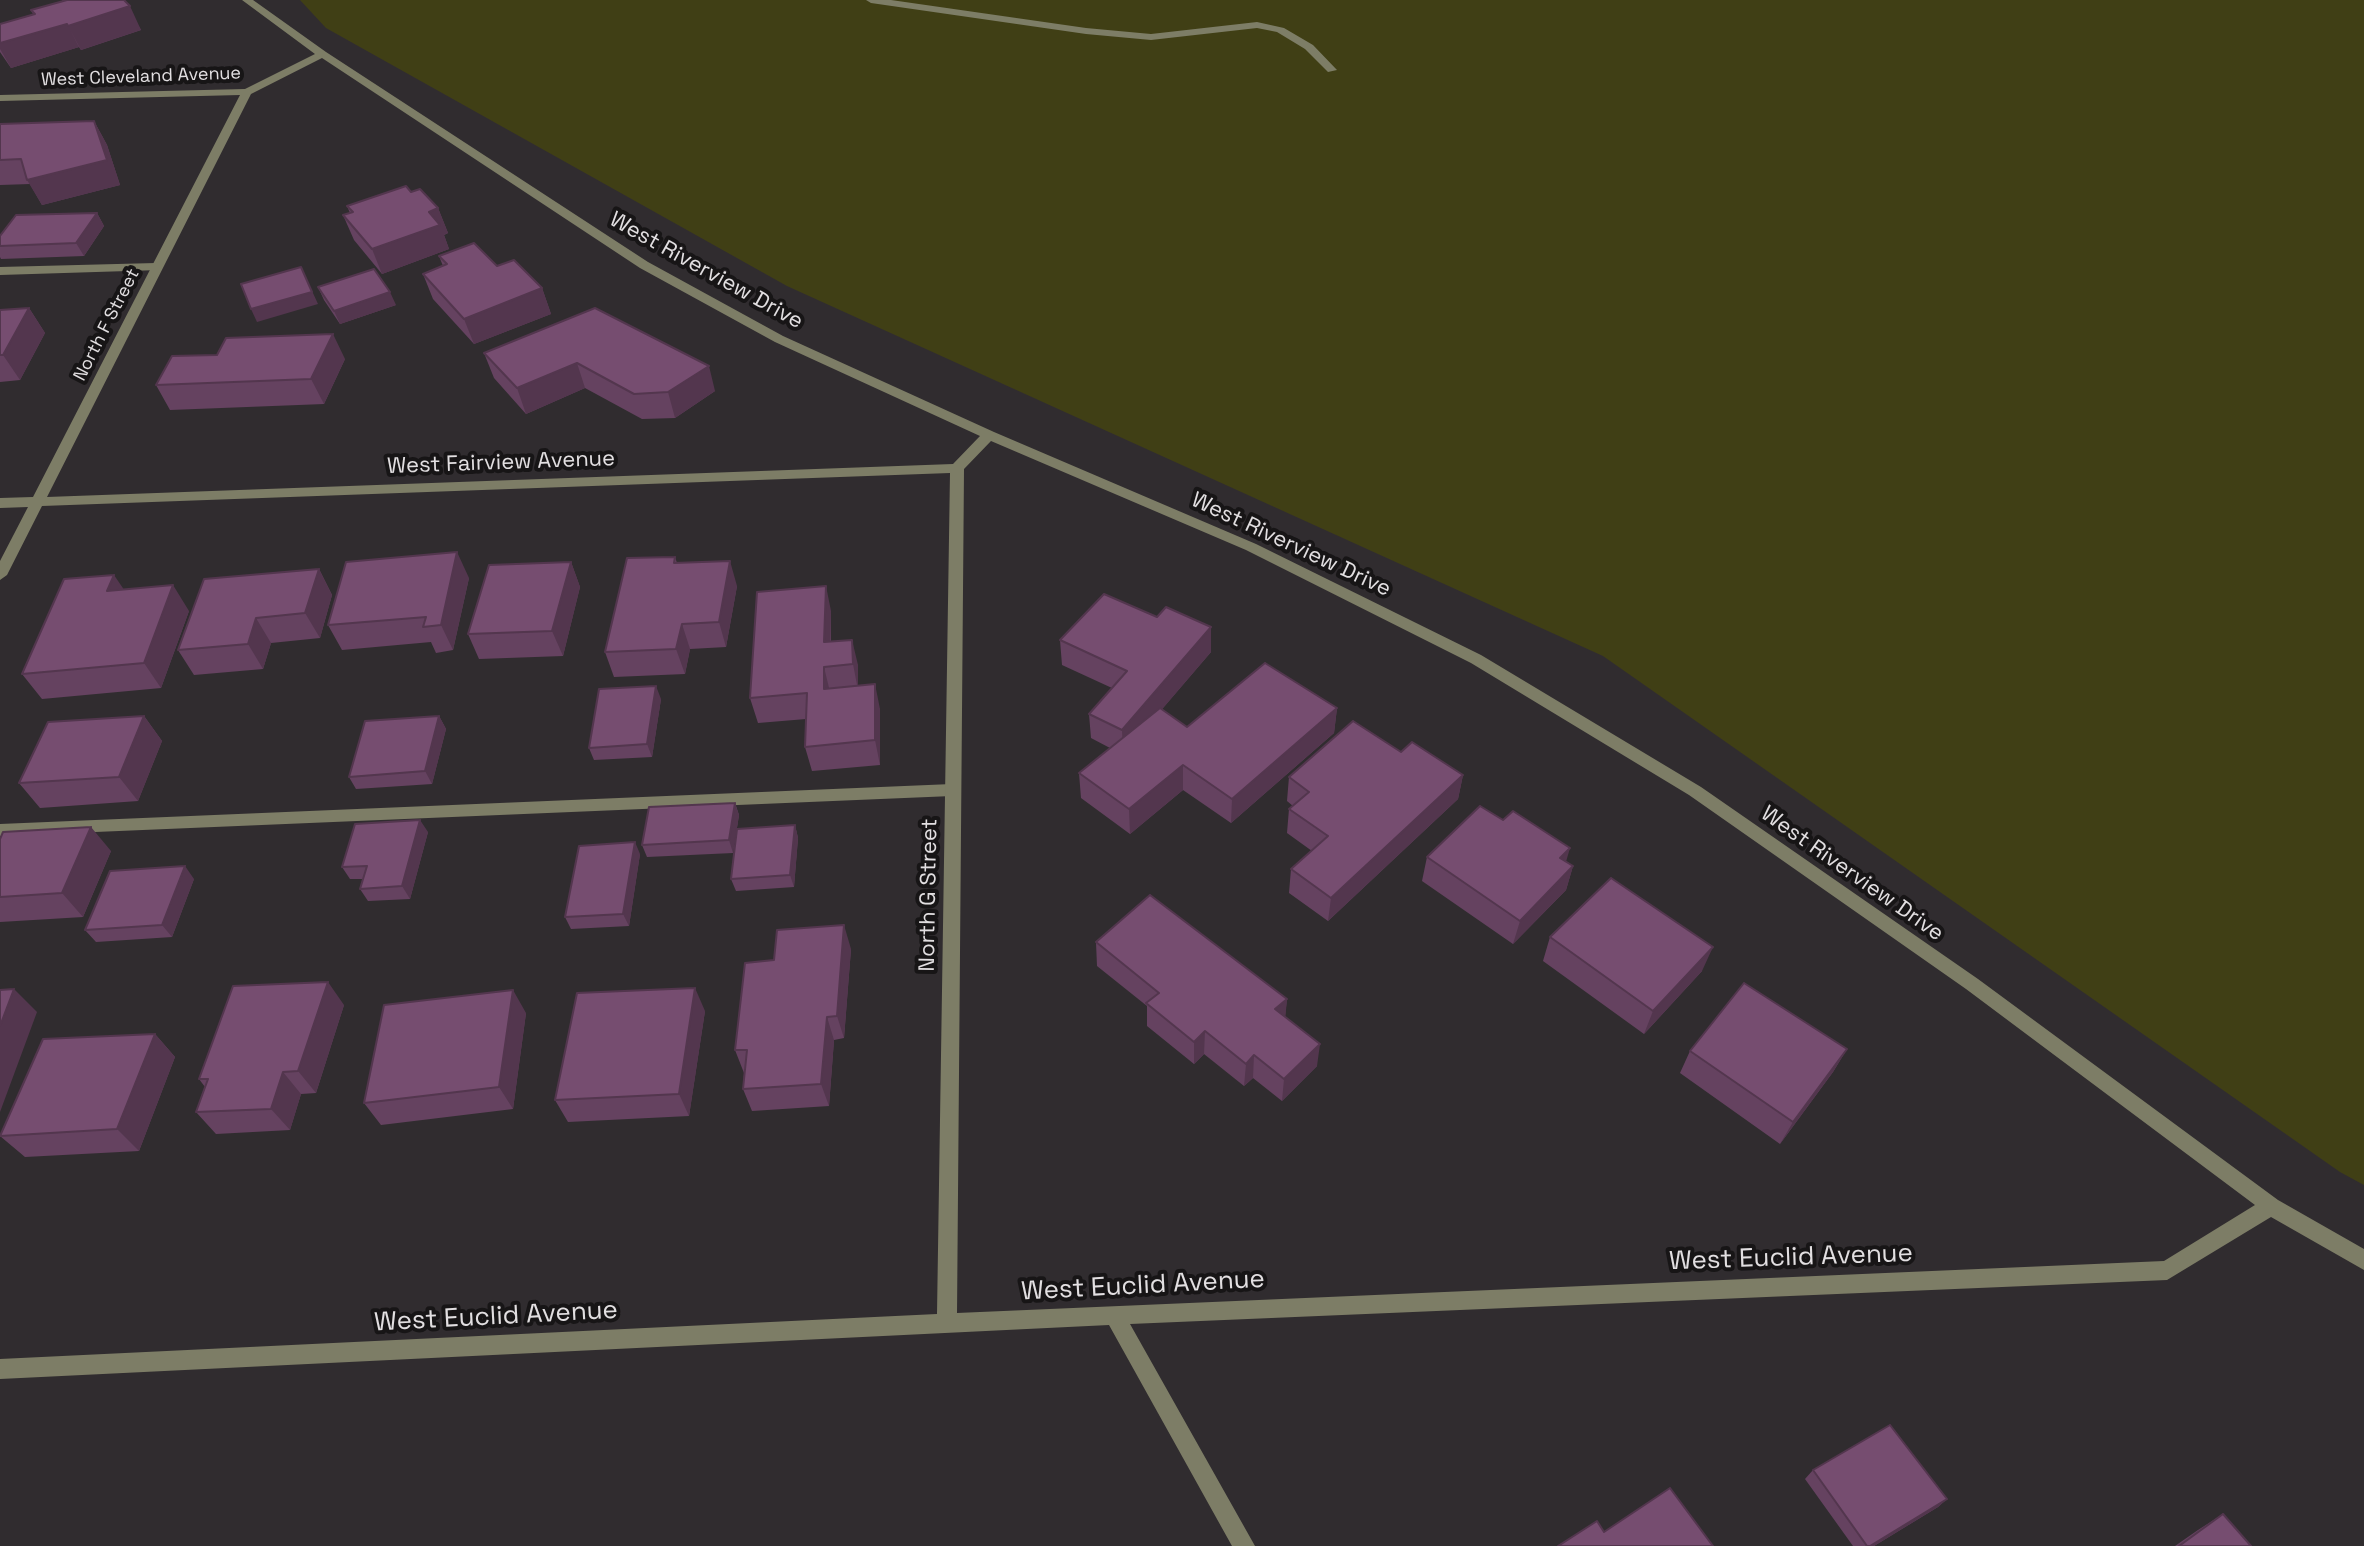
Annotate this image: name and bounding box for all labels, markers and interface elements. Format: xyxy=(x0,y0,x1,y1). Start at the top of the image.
street label: West Cleveland Avenue xyxy=(41,63,241,91)
street label: West Riverview Drive xyxy=(605,207,807,335)
street label: North F Street xyxy=(69,265,145,385)
street label: West Fairview Avenue xyxy=(387,446,615,480)
street label: West Riverview Drive xyxy=(1187,487,1395,603)
street label: West Riverview Drive xyxy=(1756,801,1948,947)
street label: North G Street xyxy=(914,818,944,972)
street label: West Euclid Avenue xyxy=(1669,1238,1913,1278)
street label: West Euclid Avenue xyxy=(1020,1264,1266,1308)
street label: West Euclid Avenue xyxy=(373,1295,619,1339)

